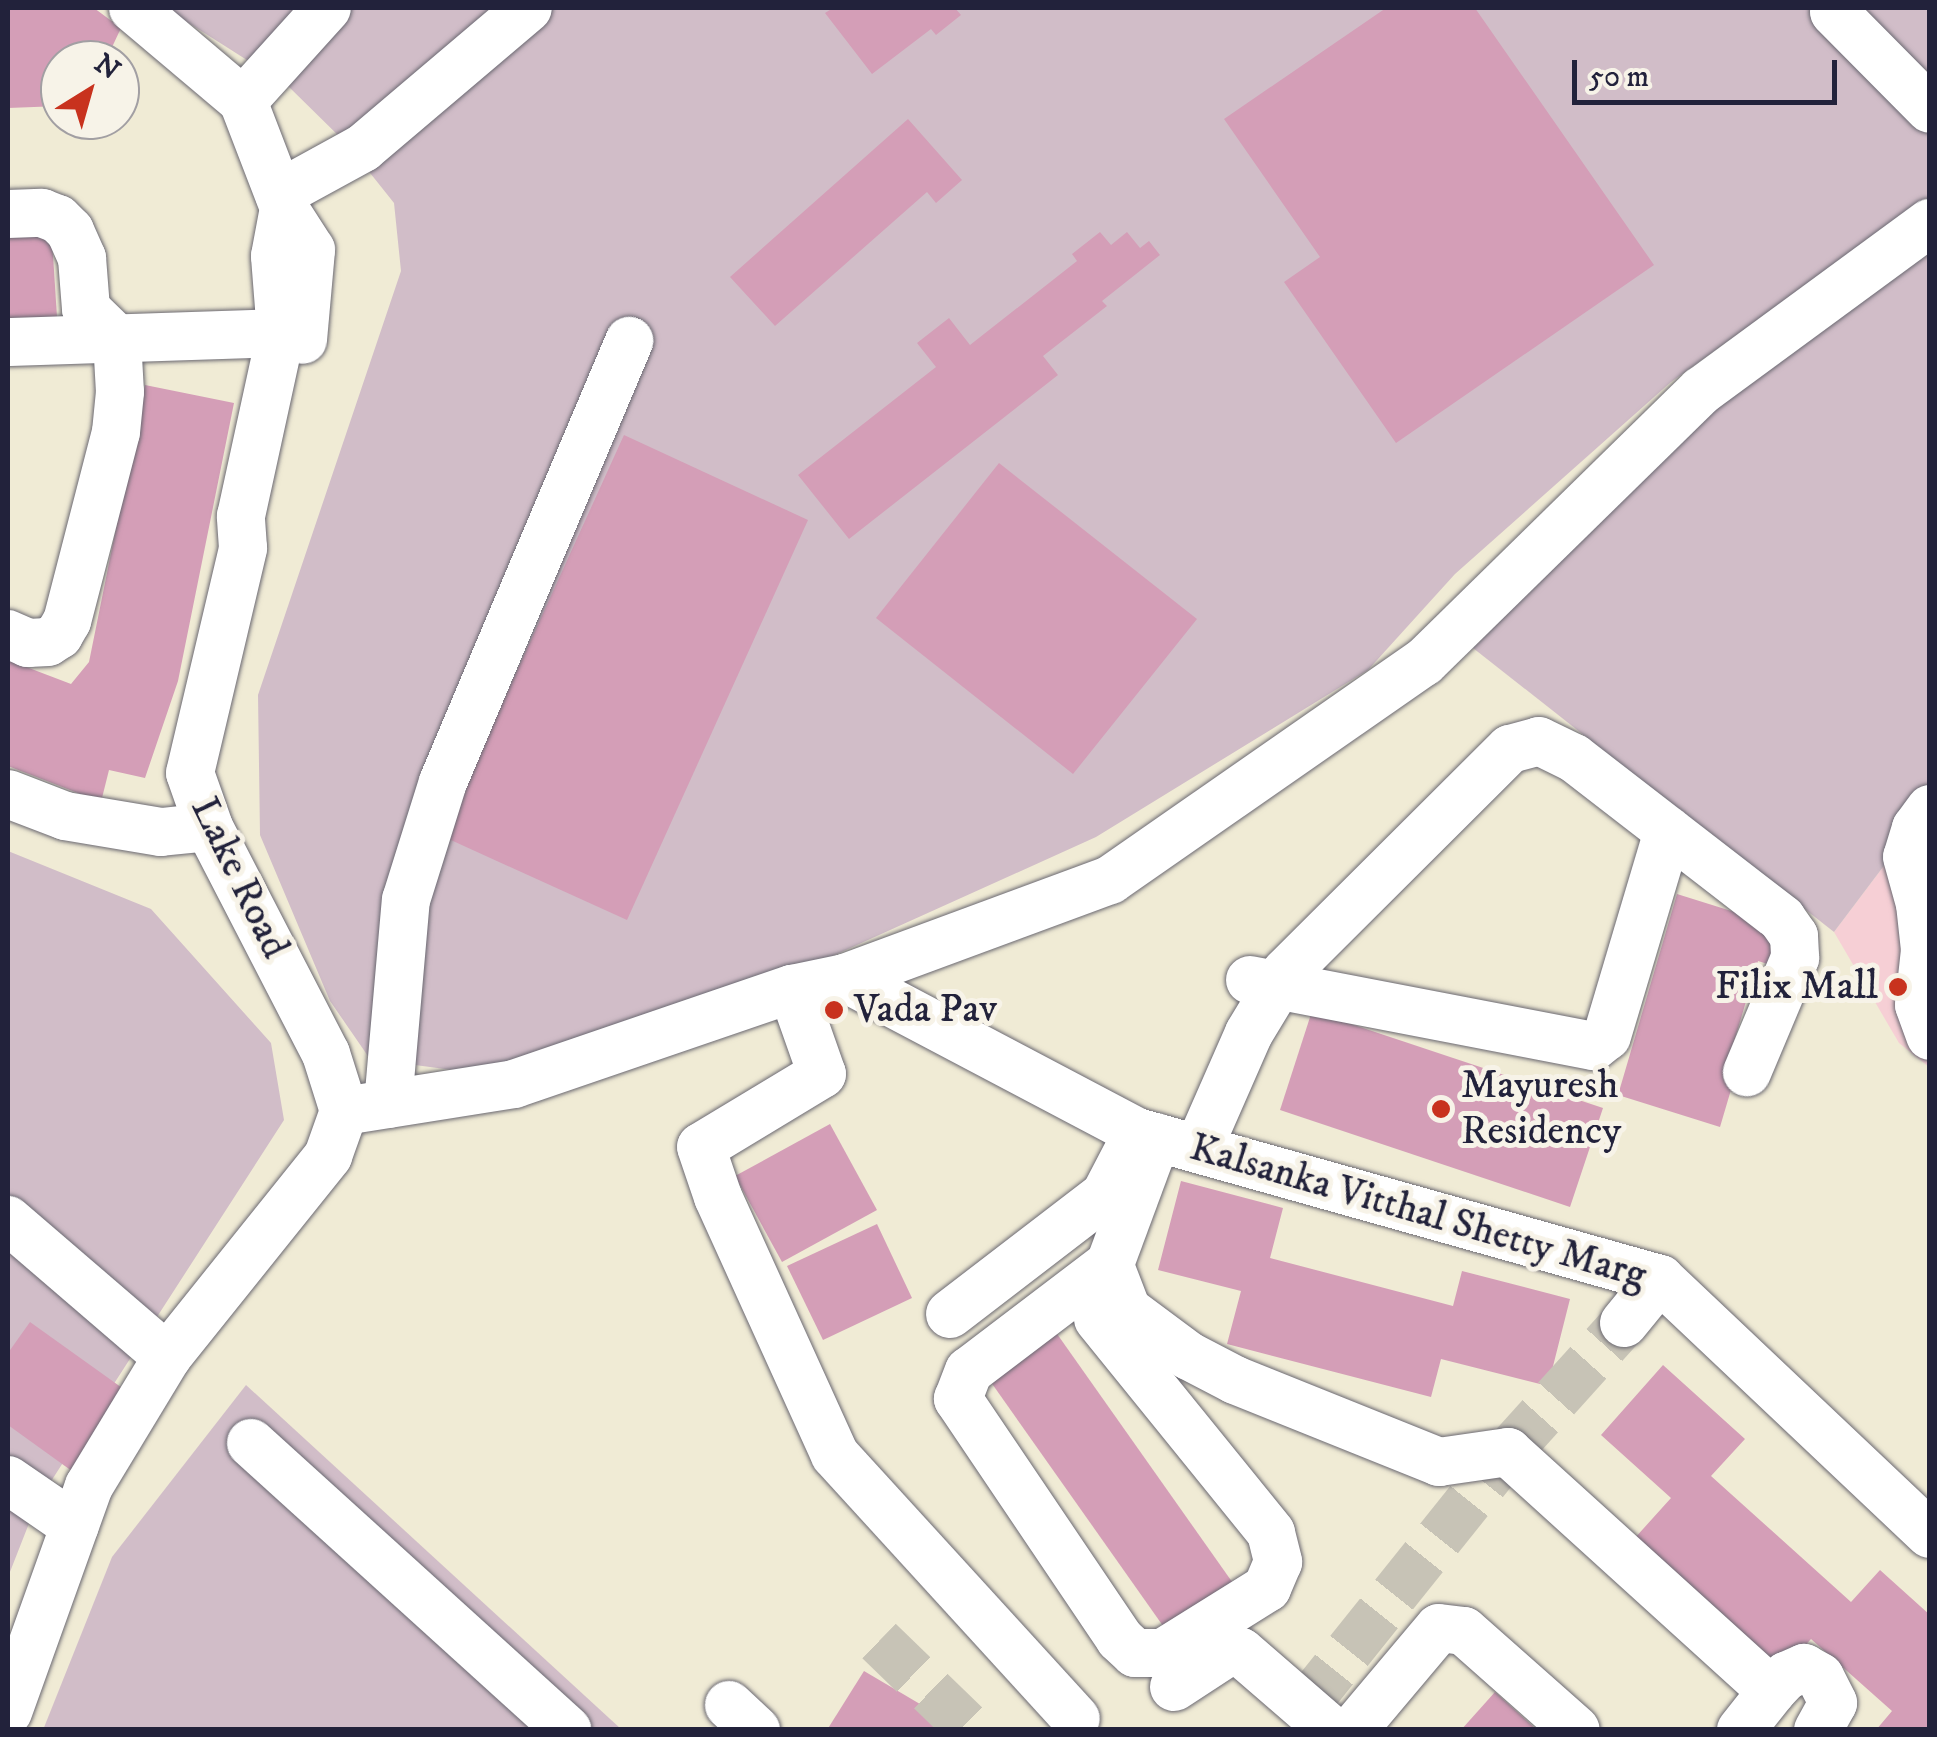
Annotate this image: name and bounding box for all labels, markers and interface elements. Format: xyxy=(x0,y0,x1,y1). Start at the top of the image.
north arrow xyxy=(40,40,140,140)
scale bar xyxy=(1577,40,1842,102)
text: N xyxy=(87,46,127,88)
text: 50 m xyxy=(1589,59,1649,96)
street label: Lake Road xyxy=(179,790,299,966)
place label: Filix Mall xyxy=(1715,963,1878,1011)
marker: Filix Mall xyxy=(1887,976,1909,998)
place label: Vada Pav xyxy=(854,986,997,1034)
marker: Vada Pav xyxy=(823,999,845,1021)
place label: Mayuresh Residency xyxy=(1461,1062,1621,1156)
marker: Mayuresh Residency xyxy=(1430,1098,1452,1120)
street label: Kalsanka Vitthal Shetty Marg xyxy=(1184,1124,1652,1300)

